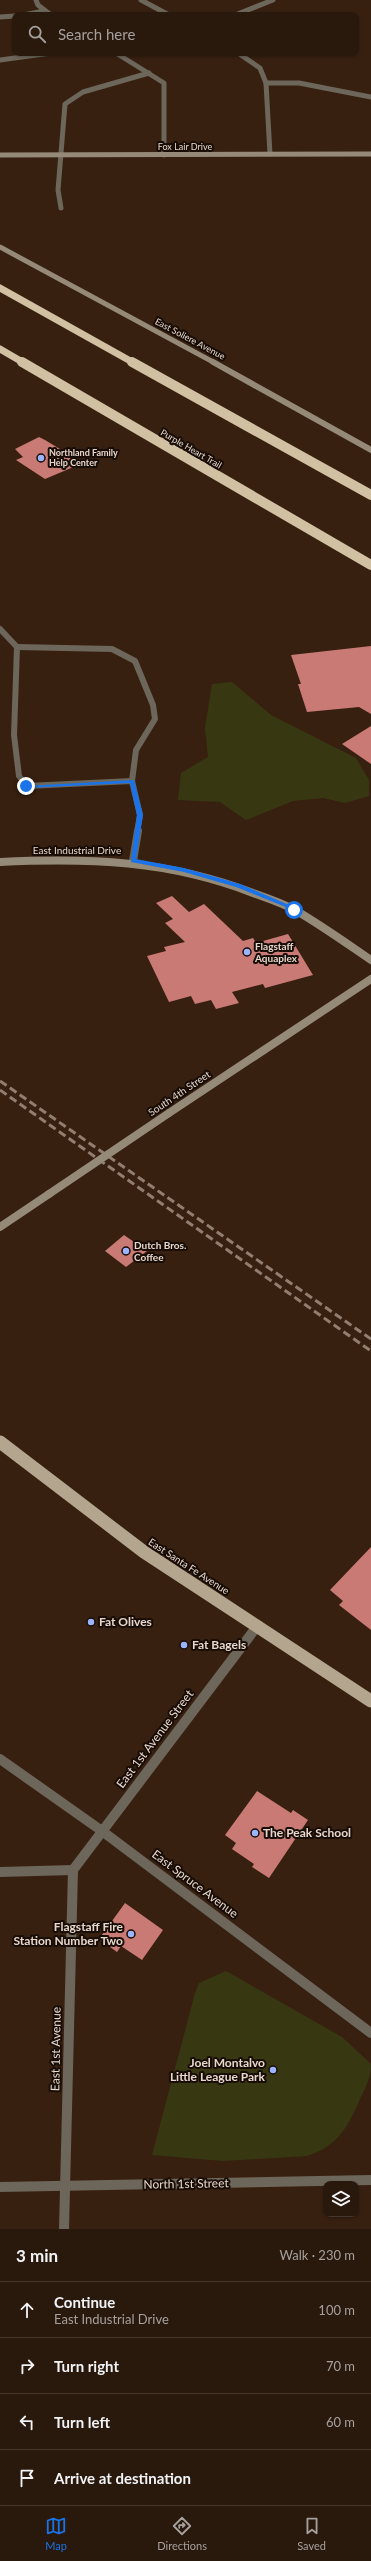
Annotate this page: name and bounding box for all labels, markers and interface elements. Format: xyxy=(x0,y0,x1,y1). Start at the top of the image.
search box xyxy=(12,12,359,56)
icon: search xyxy=(26,23,48,45)
text: Search here xyxy=(58,25,135,43)
street label: Fox Lair Drive xyxy=(158,141,212,152)
street label: East Soliere Avenue xyxy=(153,315,227,362)
street label: Purple Heart Trail xyxy=(159,427,224,470)
place label: Northland Family Help Center xyxy=(49,447,118,468)
marker: Northland Family Help Center xyxy=(36,453,46,463)
route end xyxy=(17,777,35,795)
street label: East Industrial Drive xyxy=(33,844,121,856)
route start xyxy=(285,901,303,919)
place label: Flagstaff Aquaplex xyxy=(254,940,298,964)
marker: Flagstaff Aquaplex xyxy=(242,947,252,957)
street label: South 4th Street xyxy=(146,1068,213,1118)
place label: Dutch Bros. Coffee xyxy=(134,1239,186,1263)
marker: Dutch Bros. Coffee xyxy=(121,1246,131,1256)
street label: East Santa Fe Avenue xyxy=(146,1535,232,1597)
place label: Fat Olives xyxy=(99,1614,152,1629)
marker: Fat Olives xyxy=(86,1617,96,1627)
place label: Fat Bagels xyxy=(192,1637,246,1652)
marker: Fat Bagels xyxy=(179,1640,189,1650)
street label: East 1st Avenue Street xyxy=(113,1686,197,1791)
place label: The Peak School xyxy=(263,1825,351,1840)
marker: The Peak School xyxy=(250,1828,260,1838)
street label: East Spruce Avenue xyxy=(149,1846,241,1921)
place label: Flagstaff Fire Station Number Two xyxy=(13,1919,124,1948)
marker: Flagstaff Fire Station Number Two xyxy=(126,1929,136,1939)
street label: East 1st Avenue xyxy=(47,2007,64,2091)
place label: Joel Montalvo Little League Park xyxy=(170,2055,266,2084)
marker: Joel Montalvo Little League Park xyxy=(268,2065,278,2075)
street label: North 1st Street xyxy=(143,2175,229,2192)
map controls xyxy=(323,2181,359,2217)
button: layers xyxy=(323,2181,359,2217)
text: 3 min xyxy=(16,2245,58,2266)
text: Walk · 230 m xyxy=(279,2247,355,2263)
text: Continue xyxy=(54,2293,115,2311)
icon: ahead xyxy=(16,2299,38,2321)
text: 100 m xyxy=(318,2302,355,2318)
text: East Industrial Drive xyxy=(54,2311,169,2327)
icon: right xyxy=(16,2355,38,2377)
text: Turn right xyxy=(54,2357,119,2375)
text: 70 m xyxy=(326,2358,355,2374)
icon: left xyxy=(16,2411,38,2433)
text: Turn left xyxy=(54,2413,110,2431)
text: 60 m xyxy=(326,2414,355,2430)
icon: arrive xyxy=(16,2467,38,2489)
text: Arrive at destination xyxy=(54,2469,191,2487)
tab: Map xyxy=(45,2515,67,2552)
tab: Directions xyxy=(157,2515,207,2552)
tab: Saved xyxy=(297,2515,326,2552)

